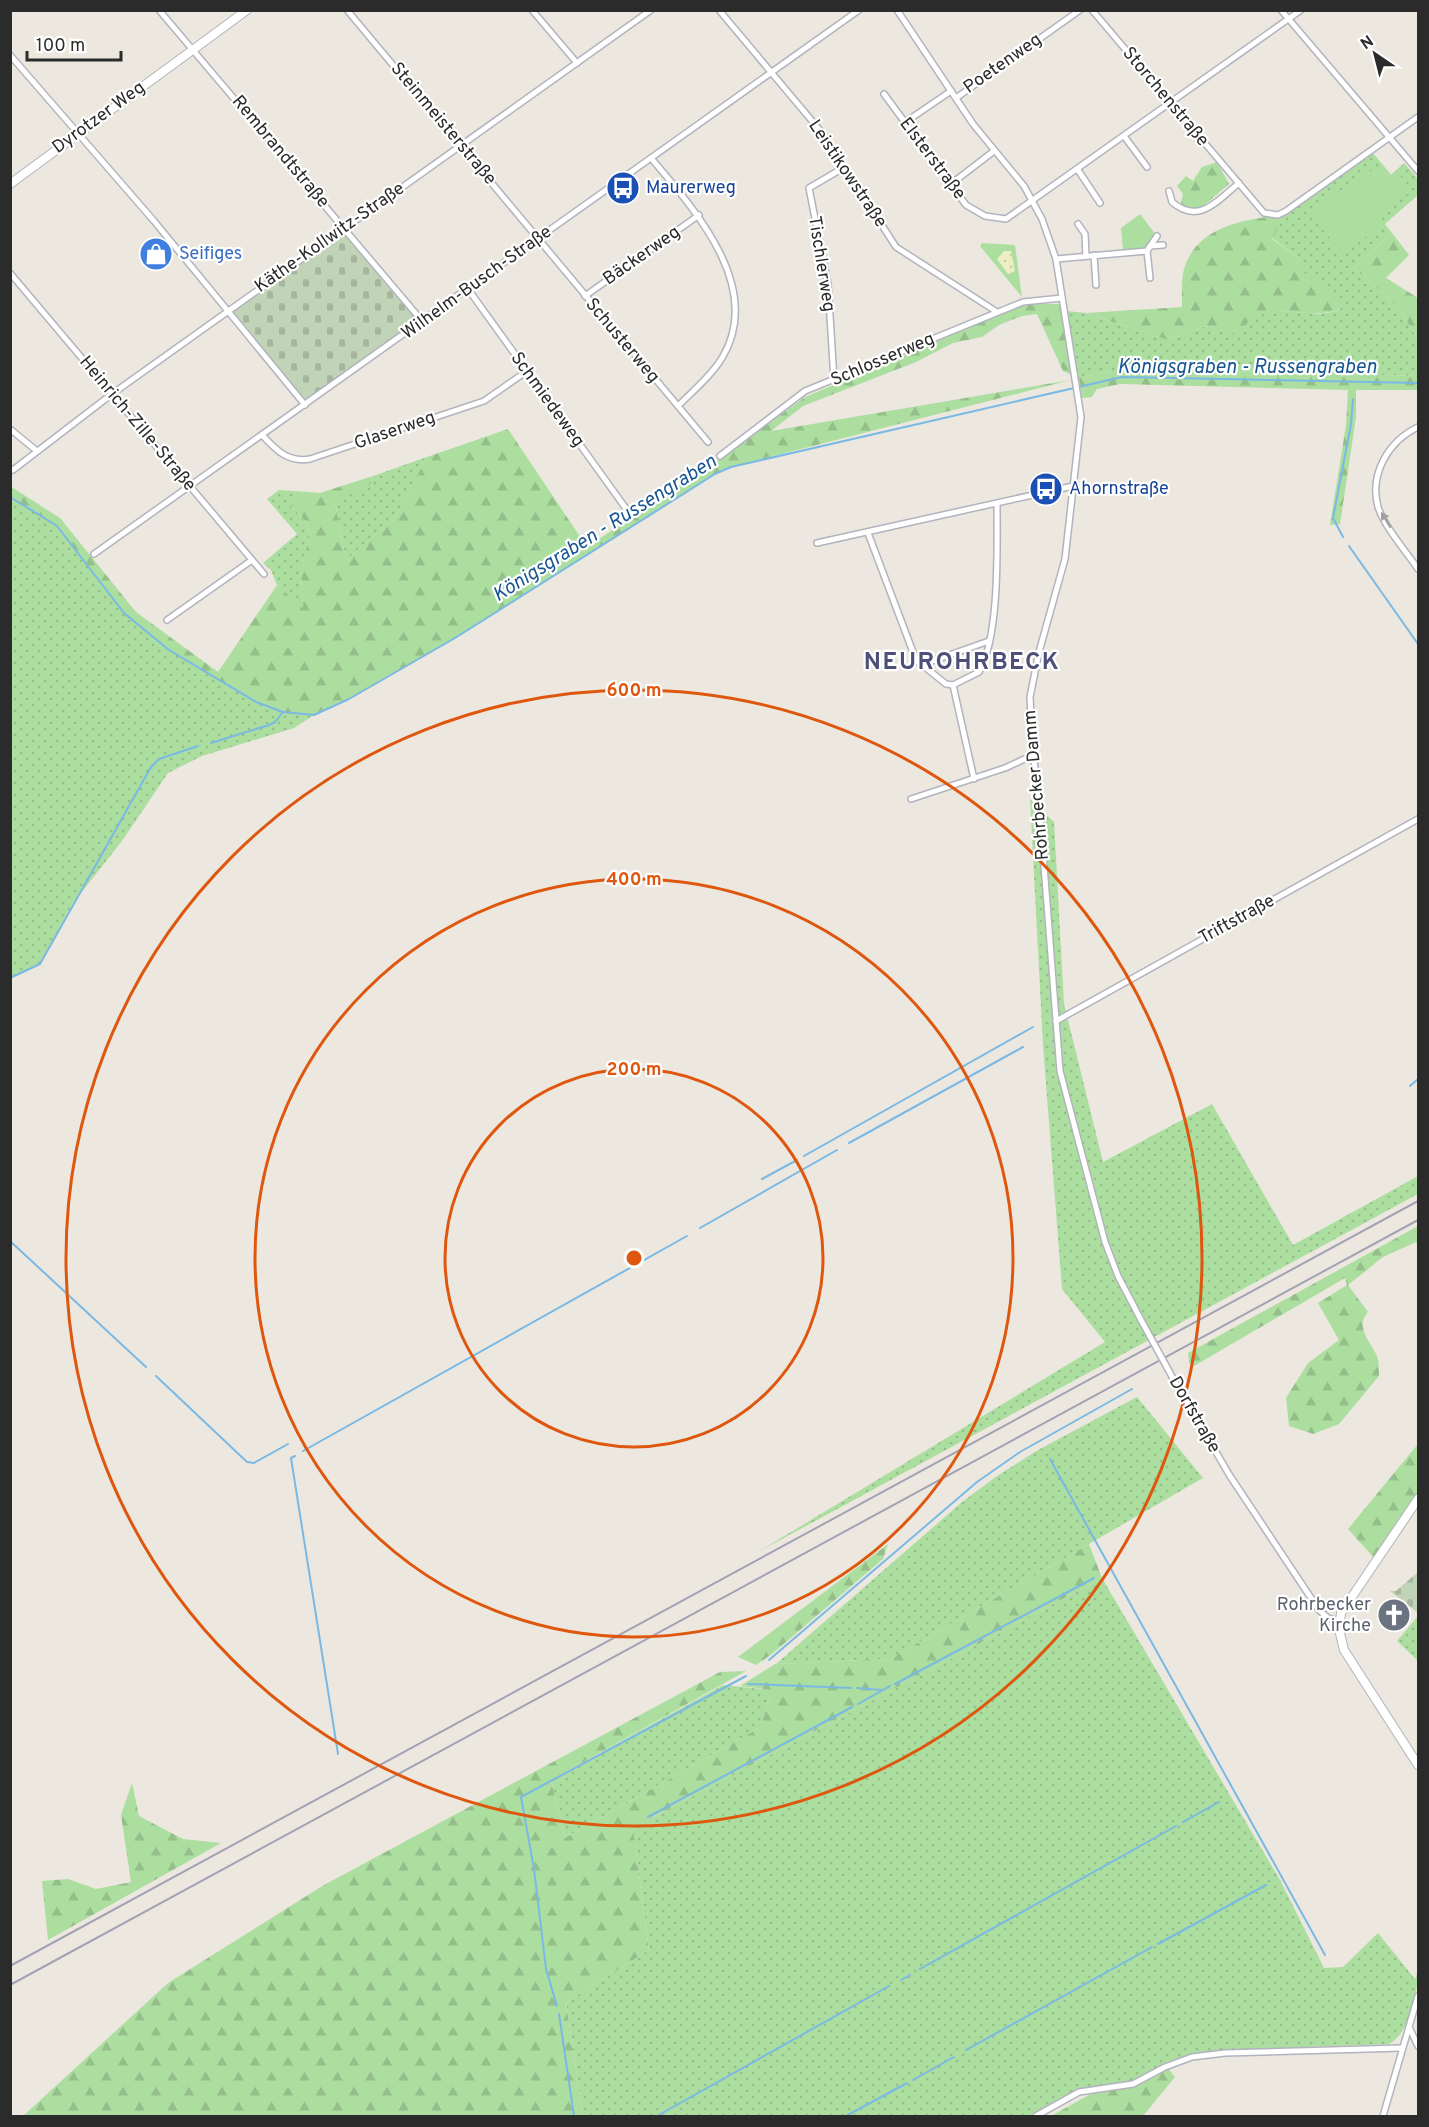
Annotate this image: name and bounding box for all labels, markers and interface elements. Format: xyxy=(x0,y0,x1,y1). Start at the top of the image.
scale bar xyxy=(27,24,122,62)
north arrow xyxy=(1345,24,1405,84)
street label: Poetenweg xyxy=(959,29,1047,99)
text: N xyxy=(1357,32,1378,55)
text: 100 m xyxy=(36,35,85,58)
street label: Storchenstraße xyxy=(1117,42,1213,152)
street label: Steinmeisterstraße xyxy=(385,58,501,190)
street label: Dyrotzer Weg xyxy=(48,77,150,159)
street label: Rembrandtstraße xyxy=(226,91,334,213)
street label: Elsterstraße xyxy=(894,113,970,205)
street label: Leistikowstraße xyxy=(802,116,892,232)
bus stop icon: Maurerweg xyxy=(605,170,641,206)
place label: Maurerweg xyxy=(646,177,736,200)
street label: Käthe-Kollwitz-Straße xyxy=(250,178,410,298)
street label: Tischlerweg xyxy=(802,214,840,314)
street label: Wilhelm-Busch-Straße xyxy=(397,221,557,345)
street label: Bäckerweg xyxy=(599,221,685,291)
shop icon: Seifiges xyxy=(138,236,174,272)
place label: Seifiges xyxy=(179,243,242,266)
street label: Schusterweg xyxy=(580,294,664,388)
street label: Schlosserweg xyxy=(828,328,938,392)
street label: Schmiedeweg xyxy=(505,348,589,452)
street label: Heinrich-Zille-Straße xyxy=(74,352,200,496)
water label: Königsgraben - Russengraben xyxy=(1117,355,1377,381)
street label: Glaserweg xyxy=(351,406,439,456)
water label: Königsgraben - Russengraben xyxy=(488,449,722,609)
bus stop icon: Ahornstraße xyxy=(1028,471,1064,507)
place label: Ahornstraße xyxy=(1069,478,1169,501)
one-way arrow xyxy=(1381,512,1392,529)
district label: NEUROHRBECK xyxy=(864,648,1060,678)
text: 600 m xyxy=(606,680,662,703)
street label: Rohrbecker Damm xyxy=(1019,709,1055,861)
text: 400 m xyxy=(606,869,662,892)
street label: Triftstraße xyxy=(1195,890,1279,950)
text: 200 m xyxy=(606,1059,662,1082)
centre of rings xyxy=(624,1248,644,1268)
street label: Dorfstraße xyxy=(1163,1373,1225,1457)
place label: Rohrbecker Kirche xyxy=(1277,1594,1371,1638)
church icon: Rohrbecker Kirche xyxy=(1376,1597,1412,1633)

